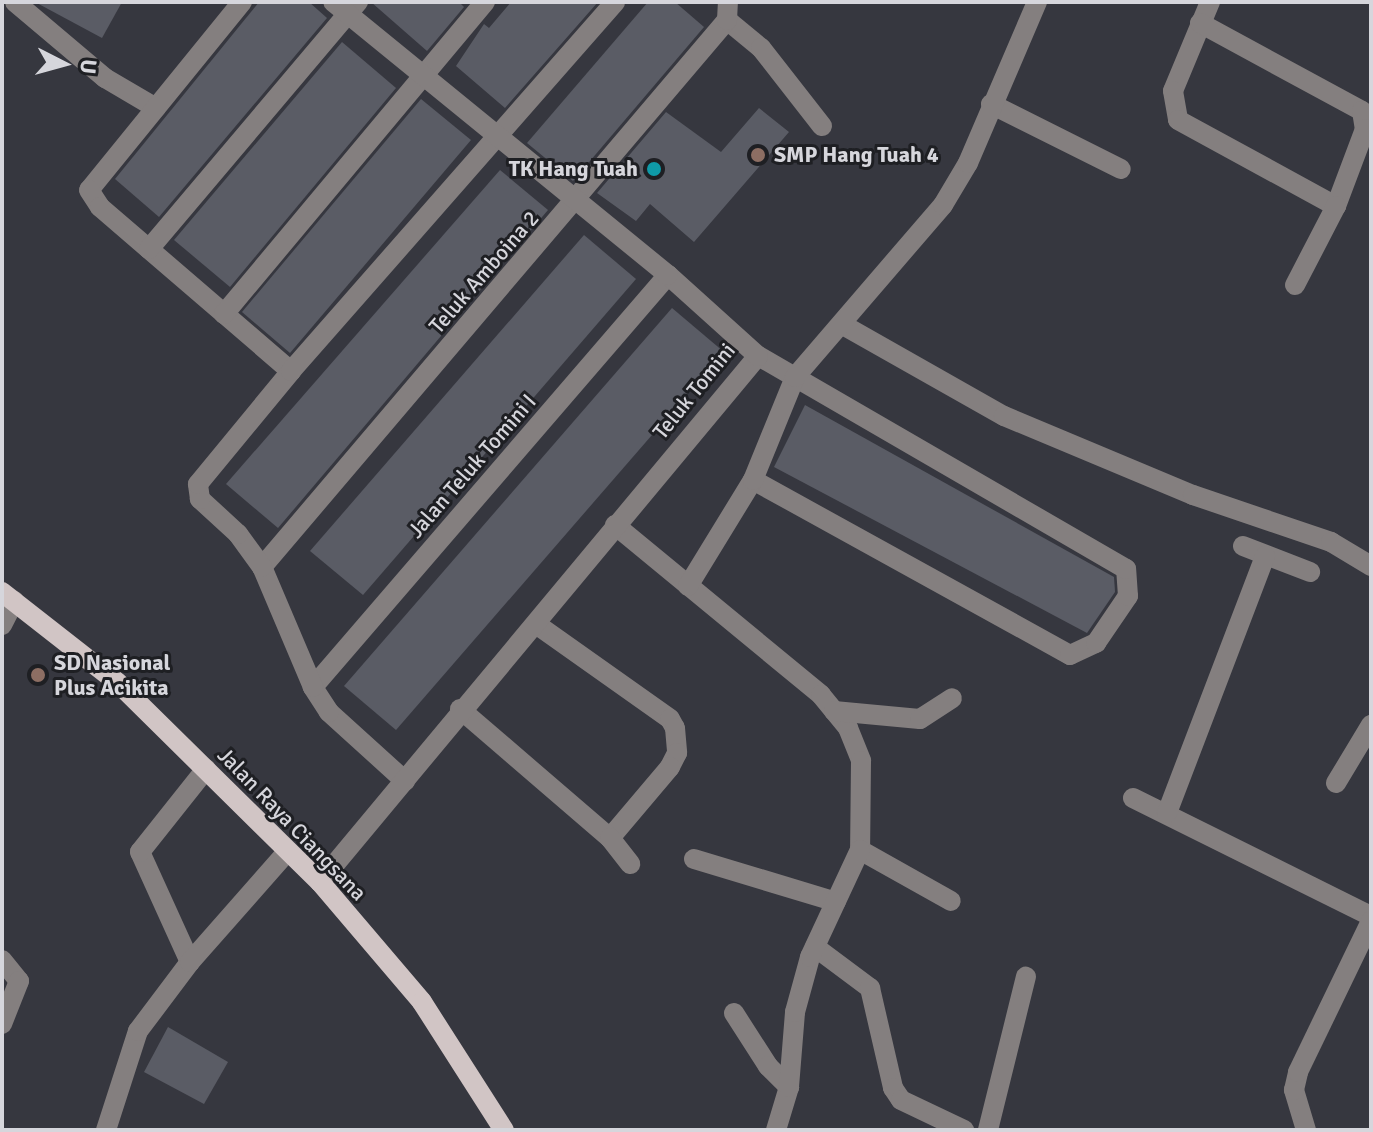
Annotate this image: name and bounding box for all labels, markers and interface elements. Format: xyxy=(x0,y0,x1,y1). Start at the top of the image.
north arrow xyxy=(24,24,104,104)
text: U xyxy=(74,58,103,75)
place label: SMP Hang Tuah 4 xyxy=(774,142,939,168)
marker: SMP Hang Tuah 4 xyxy=(749,146,767,164)
place label: TK Hang Tuah xyxy=(509,156,638,182)
marker: TK Hang Tuah xyxy=(645,160,663,178)
street label: Teluk Amboina 2 xyxy=(424,205,544,339)
street label: Teluk Tomini xyxy=(647,338,741,444)
street label: Jalan Teluk Tomini I xyxy=(402,389,542,543)
place label: SD Nasional Plus Acikita xyxy=(54,649,170,700)
marker: SD Nasional Plus Acikita xyxy=(29,666,47,684)
street label: Jalan Raya Ciangsana xyxy=(212,742,372,906)

